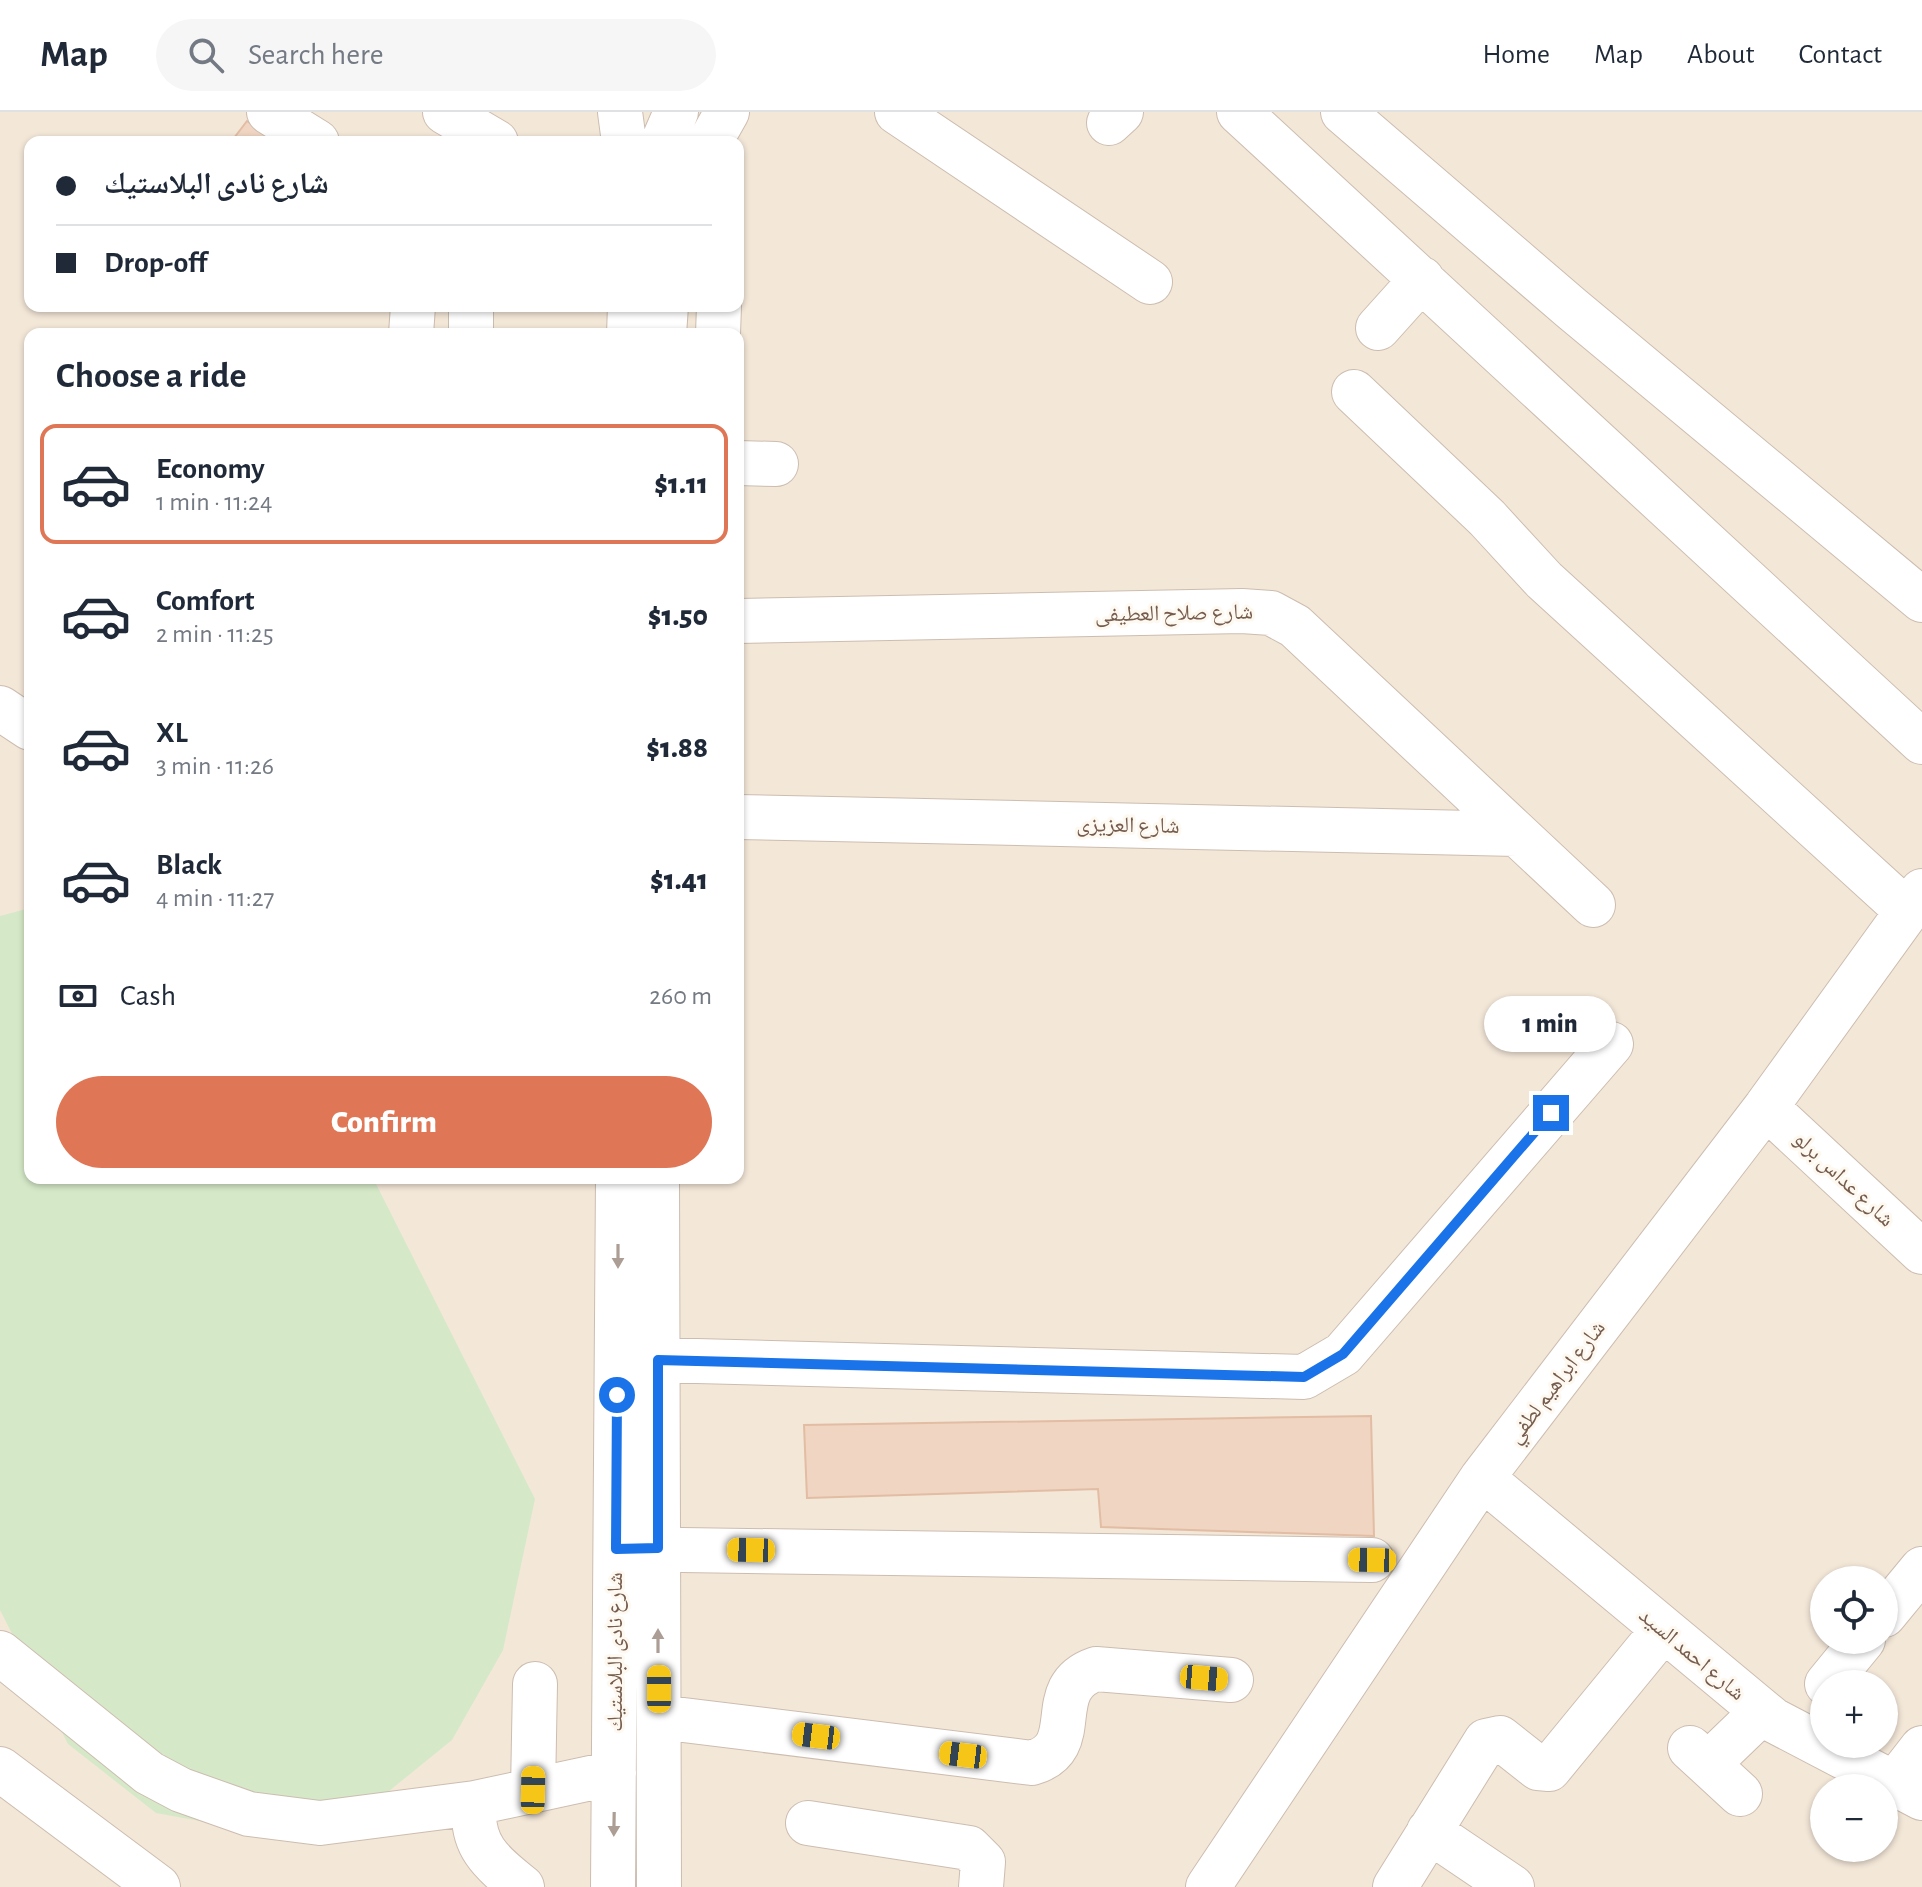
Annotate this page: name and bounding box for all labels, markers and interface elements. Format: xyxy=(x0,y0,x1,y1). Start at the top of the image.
search box xyxy=(156,19,716,91)
icon: search xyxy=(184,33,228,77)
text: Map xyxy=(40,36,108,74)
text: Search here xyxy=(248,40,384,70)
text: Home xyxy=(1483,41,1550,69)
text: Map xyxy=(1594,41,1643,69)
text: About xyxy=(1687,41,1755,69)
text: Contact xyxy=(1799,41,1882,69)
text: شارع نادى البلاستيك xyxy=(104,169,329,199)
text: Drop-off xyxy=(104,248,207,278)
text: Choose a ride xyxy=(56,358,246,394)
icon: car xyxy=(60,448,132,520)
text: Economy xyxy=(156,454,265,484)
text: $1.11 xyxy=(654,469,708,499)
text: 1 min · 11:24 xyxy=(156,489,272,515)
icon: car xyxy=(60,580,132,652)
text: Comfort xyxy=(156,586,255,616)
text: $1.50 xyxy=(648,601,708,631)
street label: شارع صلاح العطيفى xyxy=(1095,601,1253,627)
text: 2 min · 11:25 xyxy=(156,621,274,647)
icon: car xyxy=(60,712,132,784)
text: XL xyxy=(156,718,188,748)
text: $1.88 xyxy=(646,733,708,763)
text: 3 min · 11:26 xyxy=(156,753,274,779)
street label: شارع العزيزى xyxy=(1076,813,1180,839)
icon: car xyxy=(60,844,132,916)
text: Black xyxy=(156,850,222,880)
text: $1.41 xyxy=(650,865,708,895)
text: 4 min · 11:27 xyxy=(156,885,274,911)
icon: cash xyxy=(56,974,100,1018)
text: Cash xyxy=(120,981,176,1011)
text: 260 m xyxy=(649,983,712,1009)
callout: 1 min xyxy=(1485,997,1617,1053)
text: 1 min xyxy=(1522,1011,1578,1037)
button: Confirm xyxy=(56,1076,712,1168)
route end xyxy=(1533,1095,1569,1131)
street label: شارع عداس برلو xyxy=(1788,1127,1898,1232)
one-way arrow xyxy=(611,1244,624,1269)
street label: شارع ابراهيم لطفي xyxy=(1503,1317,1614,1451)
route start xyxy=(599,1377,635,1413)
car xyxy=(727,1538,775,1562)
car xyxy=(1348,1548,1396,1572)
map controls xyxy=(1810,1566,1898,1862)
button: locate xyxy=(1810,1566,1898,1654)
street label: شارع نادى البلاستيك xyxy=(604,1572,628,1732)
street label: شارع احمد السيد xyxy=(1634,1604,1749,1706)
one-way arrow xyxy=(652,1628,664,1653)
car xyxy=(1179,1664,1229,1692)
car xyxy=(647,1665,671,1713)
button: + xyxy=(1810,1670,1898,1758)
car xyxy=(791,1721,841,1751)
car xyxy=(938,1740,988,1770)
car xyxy=(521,1766,545,1814)
button: − xyxy=(1810,1774,1898,1862)
one-way arrow xyxy=(608,1812,620,1837)

